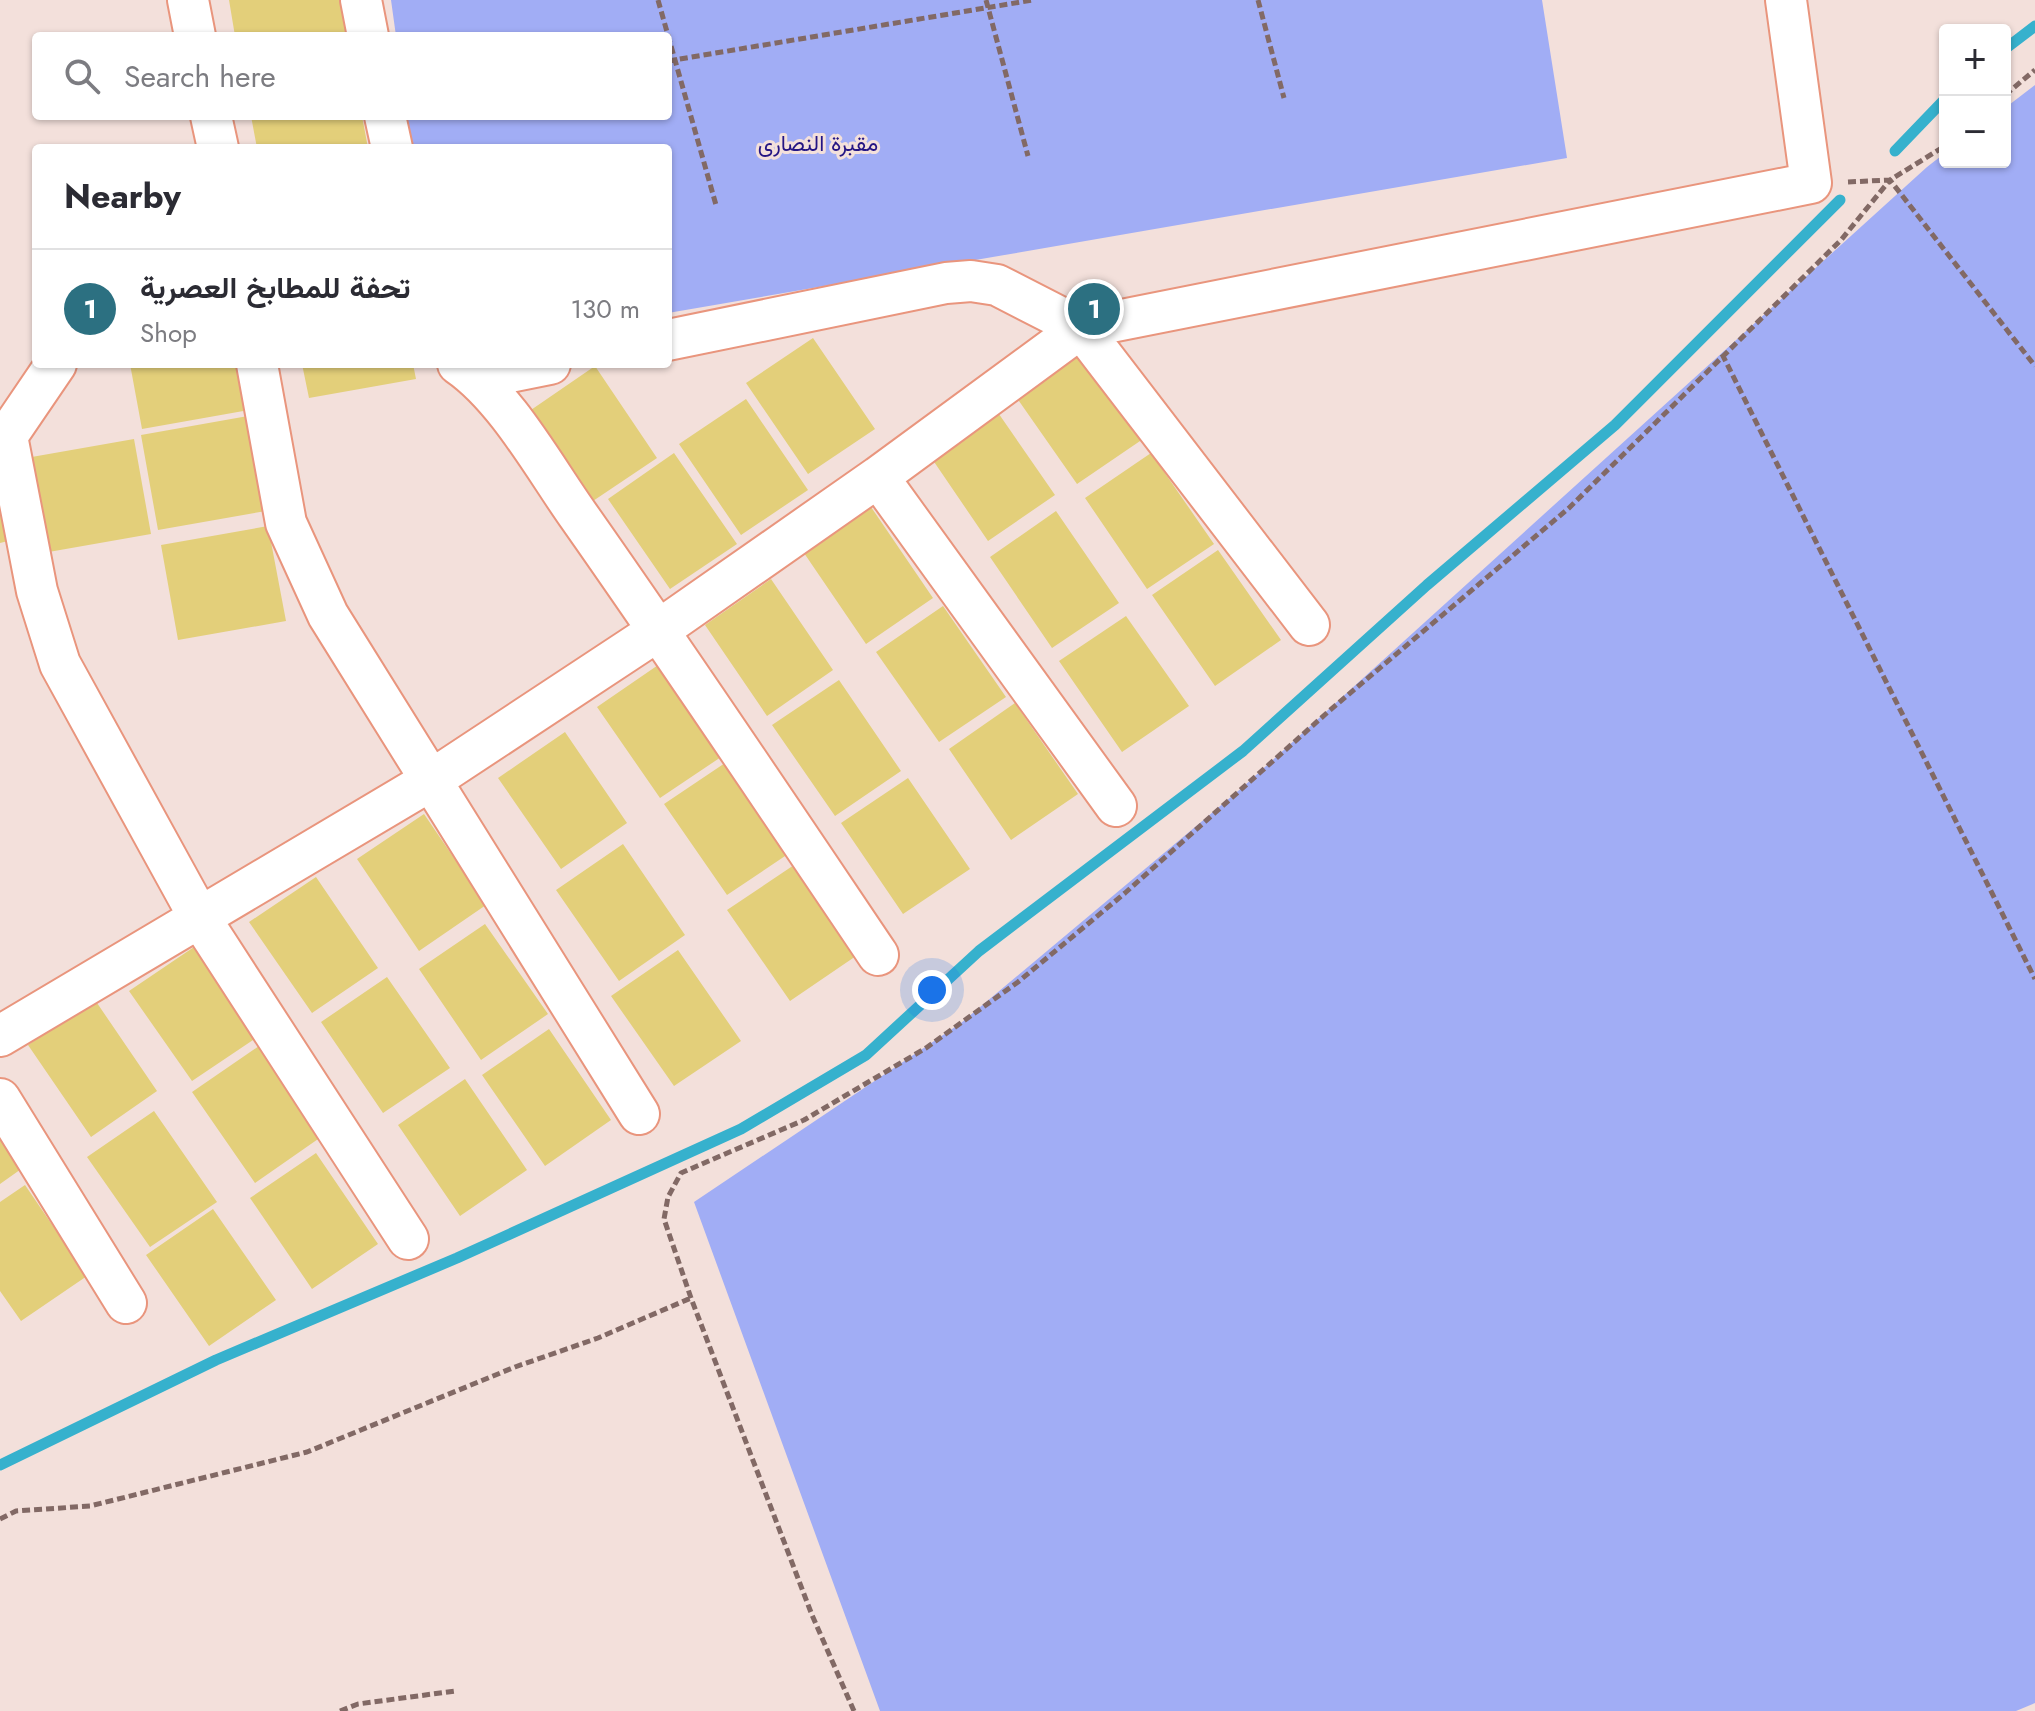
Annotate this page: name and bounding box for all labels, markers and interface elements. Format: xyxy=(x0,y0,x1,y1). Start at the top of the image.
map controls xyxy=(1939,24,2011,168)
button: + xyxy=(1939,24,2011,96)
search box xyxy=(32,32,672,120)
icon: search xyxy=(60,54,104,98)
text: Search here xyxy=(124,55,276,98)
button: − xyxy=(1939,96,2011,168)
park label: مقبرة النصارى xyxy=(758,127,878,159)
text: Nearby xyxy=(64,172,181,221)
text: تحفة للمطابخ العصرية xyxy=(140,266,410,309)
pin: 1 xyxy=(1068,279,1120,339)
text: 1 xyxy=(83,290,97,328)
text: 130 m xyxy=(570,290,640,328)
text: Shop xyxy=(140,314,197,352)
your location xyxy=(912,970,952,1010)

